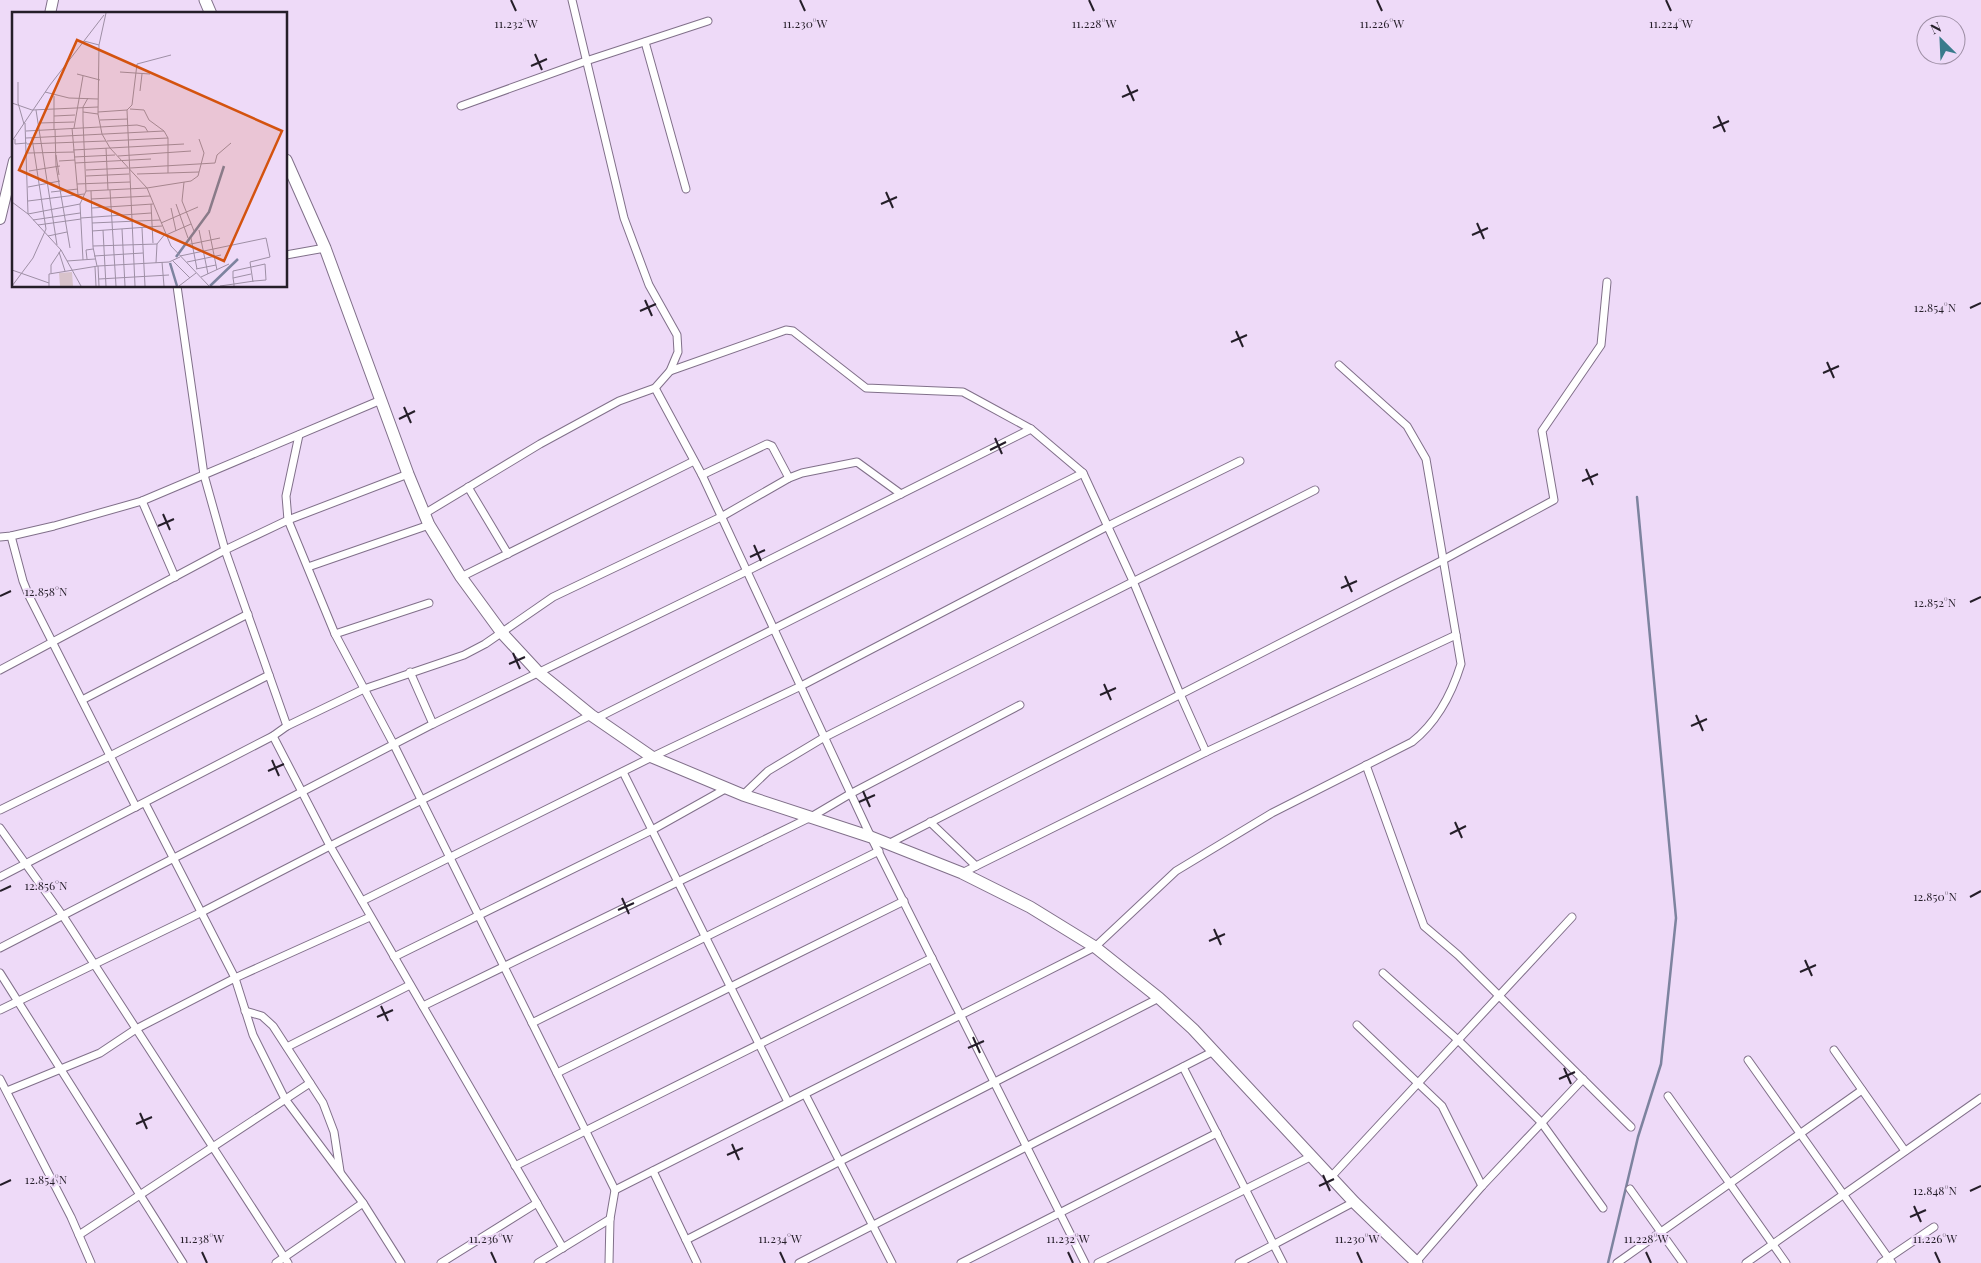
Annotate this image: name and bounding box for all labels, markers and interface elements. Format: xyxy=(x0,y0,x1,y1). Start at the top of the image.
inset map xyxy=(12,12,288,288)
text: 11.232°W xyxy=(494,15,538,31)
text: 11.230°W xyxy=(783,15,828,31)
text: 11.228°W xyxy=(1072,15,1116,31)
text: 11.226°W xyxy=(1360,15,1404,31)
text: 11.224°W xyxy=(1649,15,1693,31)
north arrow xyxy=(1916,15,1966,65)
text: N xyxy=(1927,17,1944,38)
text: 12.854°N xyxy=(1914,299,1957,315)
text: 12.858°N xyxy=(24,583,68,599)
text: 12.852°N xyxy=(1914,594,1957,610)
text: 12.856°N xyxy=(25,877,68,893)
text: 12.850°N xyxy=(1913,888,1957,904)
text: 12.854°N xyxy=(25,1171,68,1187)
text: 12.848°N xyxy=(1913,1182,1958,1198)
text: 11.238°W xyxy=(180,1230,224,1246)
text: 11.236°W xyxy=(469,1230,513,1246)
text: 11.234°W xyxy=(758,1230,802,1246)
text: 11.232°W xyxy=(1046,1230,1090,1246)
text: 11.230°W xyxy=(1335,1230,1380,1246)
text: 11.228°W xyxy=(1624,1230,1668,1246)
text: 11.226°W xyxy=(1913,1230,1957,1246)

